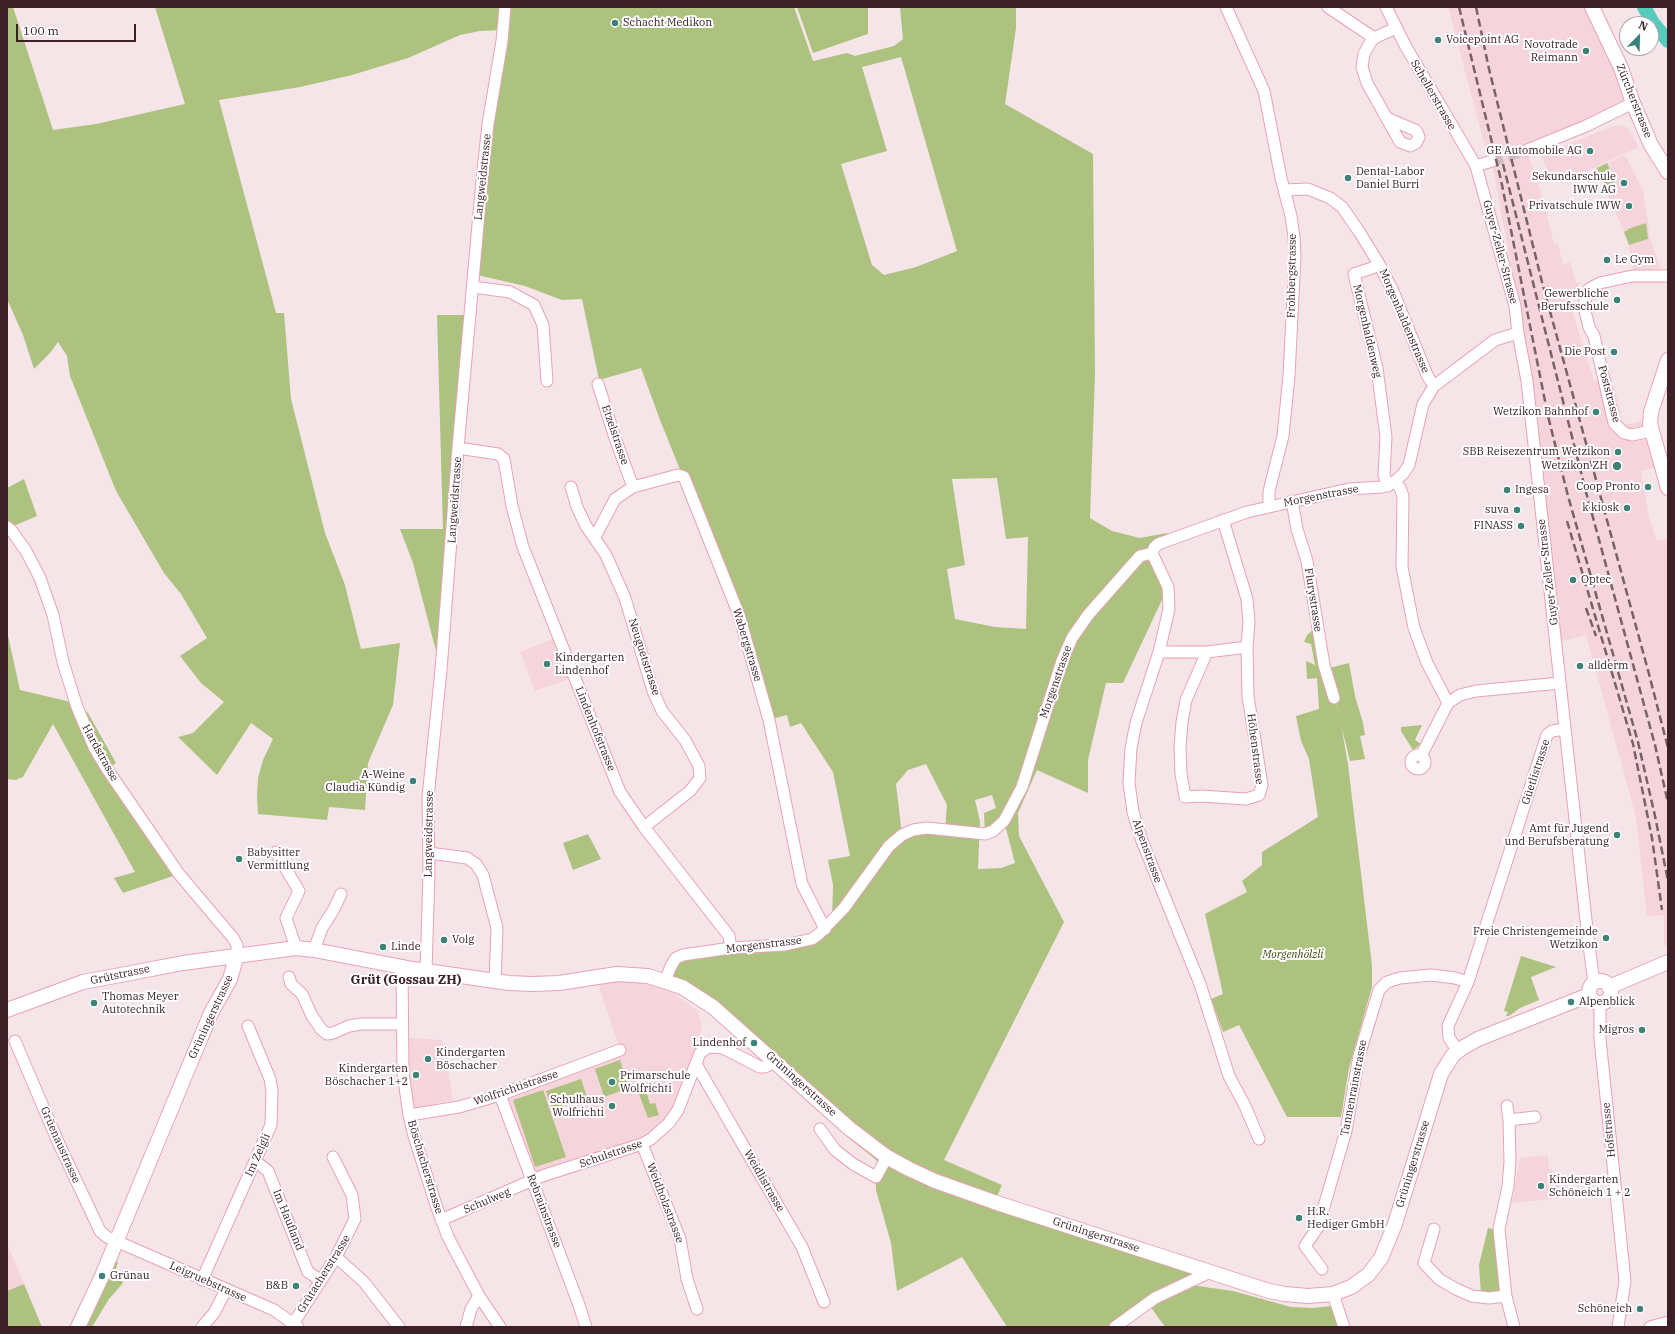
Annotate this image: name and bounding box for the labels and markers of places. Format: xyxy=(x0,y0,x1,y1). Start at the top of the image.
place label: Schacht Medikon xyxy=(623,16,712,30)
marker: Schacht Medikon xyxy=(610,18,620,28)
place label: Voicepoint AG xyxy=(1446,33,1519,47)
marker: Voicepoint AG xyxy=(1433,35,1443,45)
place label: Novotrade Reimann xyxy=(1524,38,1578,64)
marker: Novotrade Reimann xyxy=(1581,46,1591,56)
place label: GE Automobile AG xyxy=(1487,144,1582,158)
marker: GE Automobile AG xyxy=(1585,146,1595,156)
place label: Dental-Labor Daniel Burri xyxy=(1356,165,1424,191)
place label: Sekundarschule IWW AG xyxy=(1532,170,1616,196)
marker: Dental-Labor Daniel Burri xyxy=(1343,173,1353,183)
marker: Sekundarschule IWW AG xyxy=(1619,178,1629,188)
place label: Privatschule IWW xyxy=(1529,199,1621,213)
marker: Privatschule IWW xyxy=(1624,201,1634,211)
place label: Le Gym xyxy=(1615,253,1654,267)
marker: Le Gym xyxy=(1602,255,1612,265)
place label: Gewerbliche Berufsschule xyxy=(1541,287,1609,313)
marker: Gewerbliche Berufsschule xyxy=(1612,295,1622,305)
place label: Die Post xyxy=(1564,345,1606,359)
marker: Die Post xyxy=(1609,347,1619,357)
place label: Wetzikon Bahnhof xyxy=(1493,405,1588,419)
marker: Wetzikon Bahnhof xyxy=(1591,407,1601,417)
place label: SBB Reisezentrum Wetzikon xyxy=(1463,445,1610,459)
marker: SBB Reisezentrum Wetzikon xyxy=(1613,447,1623,457)
place label: Wetzikon ZH xyxy=(1541,459,1608,473)
marker: Wetzikon ZH xyxy=(1611,460,1623,472)
place label: Coop Pronto xyxy=(1576,480,1640,494)
marker: Coop Pronto xyxy=(1643,482,1653,492)
place label: Ingesa xyxy=(1515,483,1549,497)
marker: Ingesa xyxy=(1502,485,1512,495)
place label: k kiosk xyxy=(1582,501,1619,515)
place label: suva xyxy=(1485,503,1509,517)
marker: k kiosk xyxy=(1622,503,1632,513)
marker: suva xyxy=(1512,505,1522,515)
place label: FINASS xyxy=(1473,519,1513,533)
marker: FINASS xyxy=(1516,521,1526,531)
place label: Optec xyxy=(1581,573,1611,587)
marker: Optec xyxy=(1568,575,1578,585)
place label: Kindergarten Lindenhof xyxy=(555,651,624,677)
marker: Kindergarten Lindenhof xyxy=(542,659,552,669)
place label: allderm xyxy=(1588,659,1629,673)
marker: allderm xyxy=(1575,661,1585,671)
place label: A-Weine Claudia Kündig xyxy=(326,768,405,794)
marker: A-Weine Claudia Kündig xyxy=(408,776,418,786)
place label: Amt für Jugend und Berufsberatung xyxy=(1505,822,1609,848)
marker: Amt für Jugend und Berufsberatung xyxy=(1612,830,1622,840)
place label: Babysitter Vermittlung xyxy=(247,846,309,872)
marker: Babysitter Vermittlung xyxy=(234,854,244,864)
place label: Freie Christengemeinde Wetzikon xyxy=(1473,925,1598,951)
place label: Volg xyxy=(452,933,474,947)
marker: Freie Christengemeinde Wetzikon xyxy=(1601,933,1611,943)
marker: Volg xyxy=(439,935,449,945)
place label: Linde xyxy=(391,940,421,954)
marker: Linde xyxy=(378,942,388,952)
place label: Thomas Meyer Autotechnik xyxy=(102,990,179,1016)
place label: Alpenblick xyxy=(1579,995,1635,1009)
marker: Alpenblick xyxy=(1566,997,1576,1007)
marker: Thomas Meyer Autotechnik xyxy=(89,998,99,1008)
place label: Migros xyxy=(1599,1023,1634,1037)
marker: Migros xyxy=(1637,1025,1647,1035)
place label: Lindenhof xyxy=(693,1036,746,1050)
marker: Lindenhof xyxy=(749,1038,759,1048)
place label: Kindergarten Böschacher xyxy=(436,1046,505,1072)
marker: Kindergarten Böschacher xyxy=(423,1054,433,1064)
place label: Kindergarten Böschacher 1+2 xyxy=(325,1062,408,1088)
place label: Primarschule Wolfrichti xyxy=(620,1069,690,1095)
marker: Kindergarten Böschacher 1+2 xyxy=(411,1070,421,1080)
marker: Primarschule Wolfrichti xyxy=(607,1077,617,1087)
place label: Schulhaus Wolfrichti xyxy=(550,1093,604,1119)
marker: Schulhaus Wolfrichti xyxy=(607,1101,617,1111)
place label: Kindergarten Schöneich 1 + 2 xyxy=(1549,1173,1631,1199)
marker: Kindergarten Schöneich 1 + 2 xyxy=(1536,1181,1546,1191)
place label: H.R. Hediger GmbH xyxy=(1307,1205,1385,1231)
marker: H.R. Hediger GmbH xyxy=(1294,1213,1304,1223)
place label: Grünau xyxy=(110,1269,150,1283)
marker: Grünau xyxy=(97,1271,107,1281)
place label: B&B xyxy=(266,1279,288,1293)
marker: B&B xyxy=(291,1281,301,1291)
place label: Schöneich xyxy=(1578,1302,1632,1316)
marker: Schöneich xyxy=(1635,1304,1645,1314)

